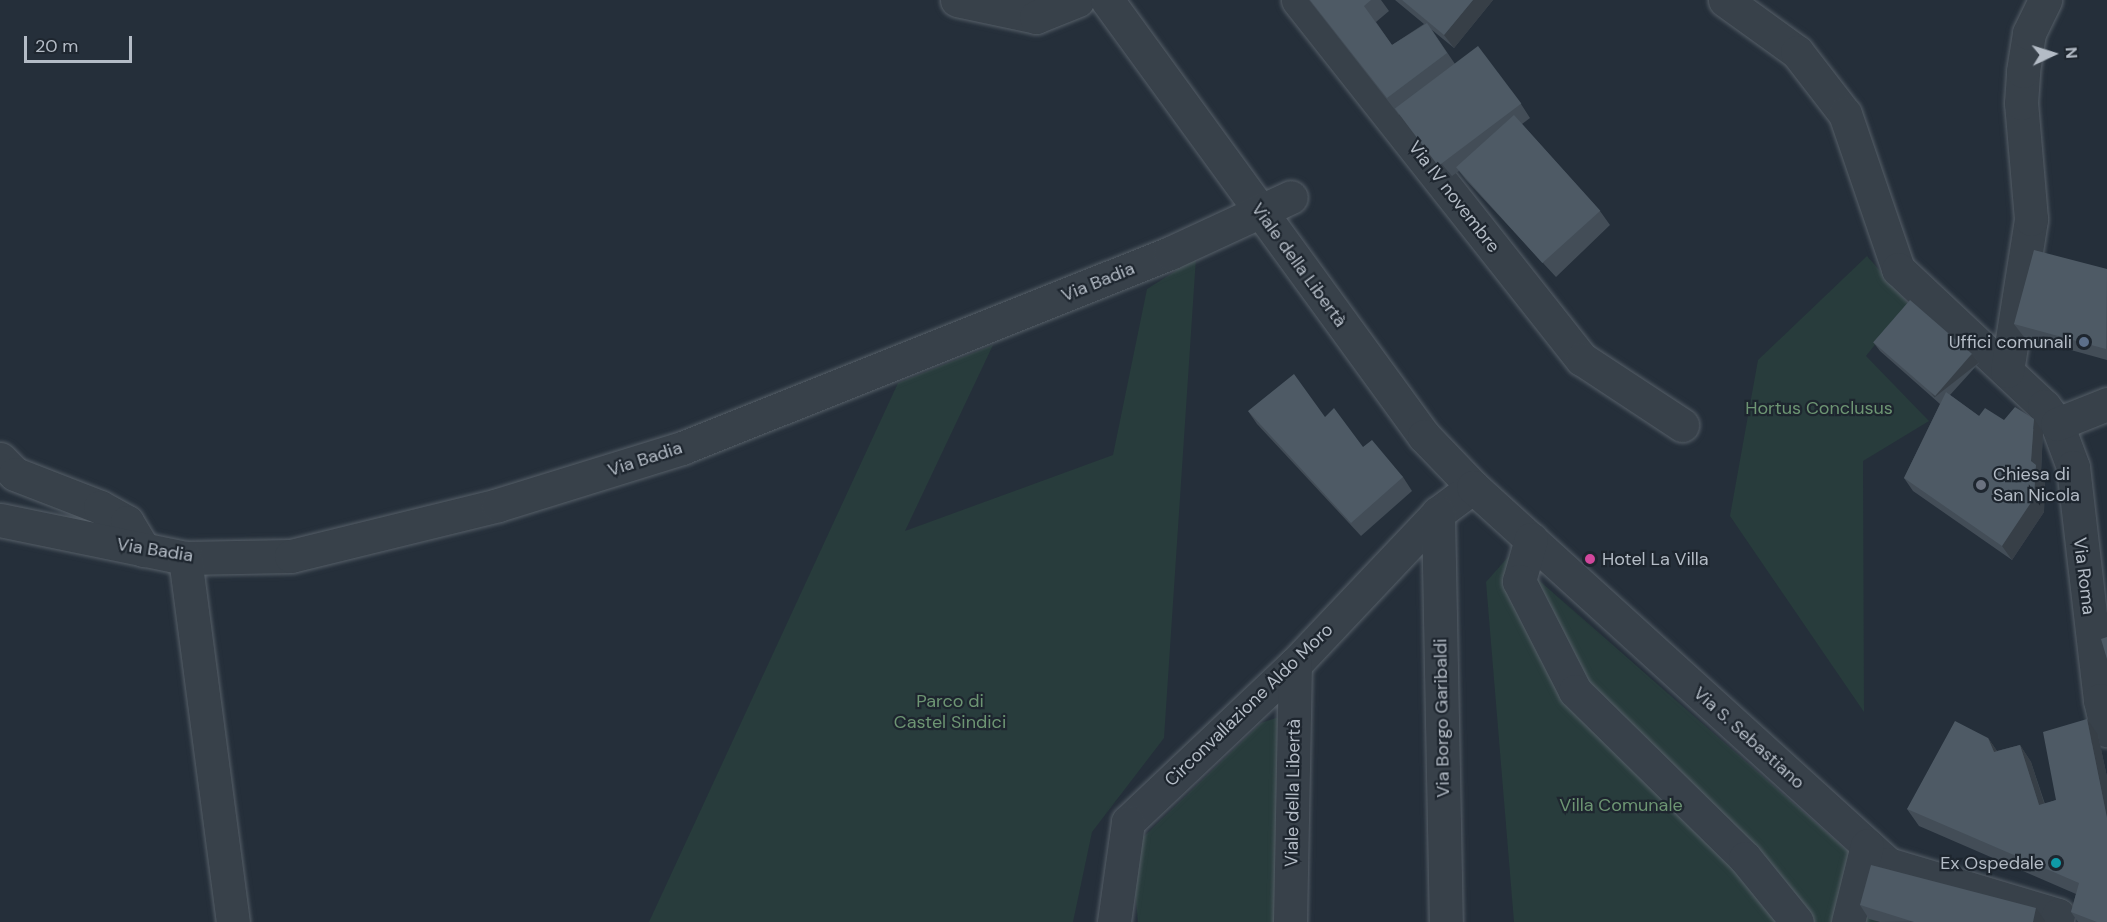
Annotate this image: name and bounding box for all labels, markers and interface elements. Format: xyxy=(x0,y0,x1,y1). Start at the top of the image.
scale bar xyxy=(27,24,135,62)
north arrow xyxy=(2023,24,2083,84)
text: 20 m xyxy=(35,34,78,58)
text: N xyxy=(2061,46,2082,59)
street label: Via IV novembre xyxy=(1404,137,1504,257)
street label: Viale della Libertà xyxy=(1247,199,1351,331)
street label: Via Badia xyxy=(1058,258,1138,306)
place label: Uffici comunali xyxy=(1949,331,2072,353)
marker: Uffici comunali xyxy=(2077,335,2091,349)
park label: Hortus Conclusus xyxy=(1745,397,1893,419)
street label: Via Badia xyxy=(605,437,685,481)
place label: Chiesa di San Nicola xyxy=(1993,464,2080,506)
marker: Chiesa di San Nicola xyxy=(1974,478,1988,492)
street label: Via Badia xyxy=(115,533,195,567)
street label: Via Roma xyxy=(2069,536,2099,616)
place label: Hotel La Villa xyxy=(1602,548,1709,570)
marker: Hotel La Villa xyxy=(1583,552,1597,566)
street label: Circonvallazione Aldo Moro xyxy=(1160,619,1338,791)
street label: Via Borgo Garibaldi xyxy=(1430,638,1454,798)
street label: Via S. Sebastiano xyxy=(1689,682,1809,794)
park label: Parco di Castel Sindici xyxy=(894,691,1006,734)
street label: Viale della Libertà xyxy=(1281,719,1305,867)
park label: Villa Comunale xyxy=(1559,794,1683,816)
place label: Ex Ospedale xyxy=(1940,852,2044,874)
marker: Ex Ospedale xyxy=(2049,856,2063,870)

